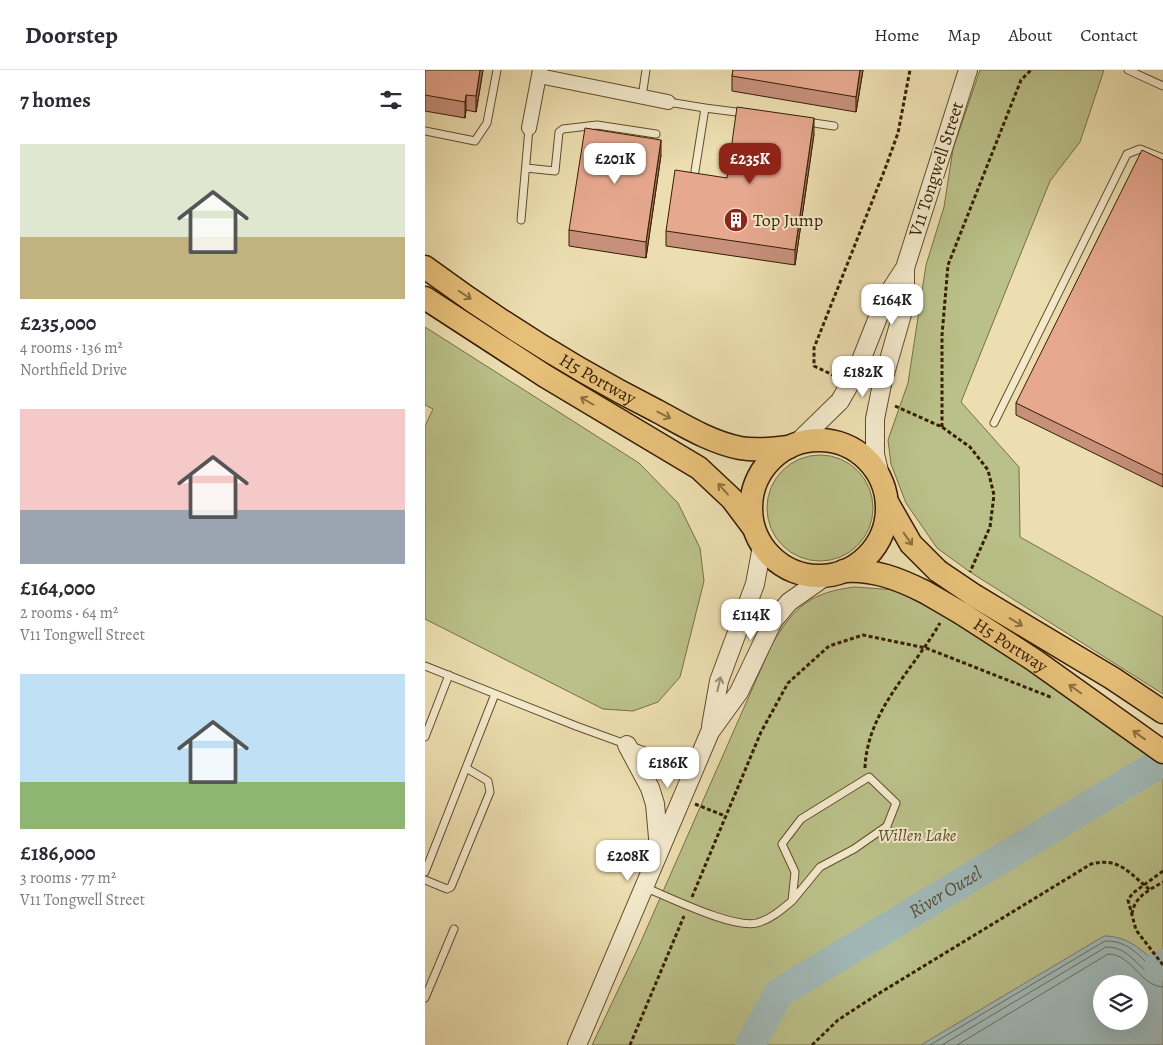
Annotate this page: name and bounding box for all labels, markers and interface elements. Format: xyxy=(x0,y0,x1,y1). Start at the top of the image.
text: Doorstep xyxy=(25,19,118,51)
text: Home xyxy=(874,23,919,47)
text: Map xyxy=(947,23,980,47)
text: About xyxy=(1008,23,1052,47)
text: Contact xyxy=(1080,23,1138,47)
text: 7 homes xyxy=(20,86,91,114)
icon: filters xyxy=(377,86,405,114)
street label: V11 Tongwell Street xyxy=(903,98,969,240)
pin: £201K xyxy=(580,142,650,185)
pin: £235K xyxy=(715,142,785,185)
text: £201K xyxy=(595,148,635,170)
text: £235K xyxy=(730,148,770,170)
icon: home xyxy=(168,177,258,267)
building icon: Top Jump xyxy=(723,207,749,233)
place label: Top Jump xyxy=(753,208,823,232)
pin: £164K xyxy=(857,284,927,326)
text: £164K xyxy=(872,289,912,311)
one-way arrow xyxy=(458,290,472,300)
text: £235,000 xyxy=(20,309,96,337)
text: 4 rooms · 136 m² xyxy=(20,337,123,359)
street label: H5 Portway xyxy=(555,348,641,411)
pin: £182K xyxy=(828,356,898,398)
text: Northfield Drive xyxy=(20,359,127,381)
text: £182K xyxy=(843,361,883,383)
one-way arrow xyxy=(581,396,595,406)
one-way arrow xyxy=(656,410,671,420)
icon: home xyxy=(168,442,258,532)
one-way arrow xyxy=(717,483,729,496)
one-way arrow xyxy=(903,532,913,546)
text: £164,000 xyxy=(20,574,95,602)
pin: £114K xyxy=(716,598,786,641)
text: 2 rooms · 64 m² xyxy=(20,602,118,624)
text: £114K xyxy=(732,604,770,626)
street label: H5 Portway xyxy=(969,612,1053,679)
one-way arrow xyxy=(1008,617,1022,627)
text: V11 Tongwell Street xyxy=(20,624,145,646)
one-way arrow xyxy=(715,676,724,692)
one-way arrow xyxy=(1068,684,1082,694)
icon: home xyxy=(168,707,258,797)
one-way arrow xyxy=(1133,729,1146,740)
pin: £186K xyxy=(633,746,703,789)
text: £186K xyxy=(648,752,688,774)
park label: Willen Lake xyxy=(878,823,957,847)
text: £186,000 xyxy=(20,839,96,867)
pin: £208K xyxy=(593,840,663,882)
text: £208K xyxy=(607,845,649,867)
water label: River Ouzel xyxy=(904,860,987,925)
text: 3 rooms · 77 m² xyxy=(20,867,116,889)
text: V11 Tongwell Street xyxy=(20,889,145,911)
map controls xyxy=(1093,975,1148,1030)
button: layers xyxy=(1093,975,1148,1030)

